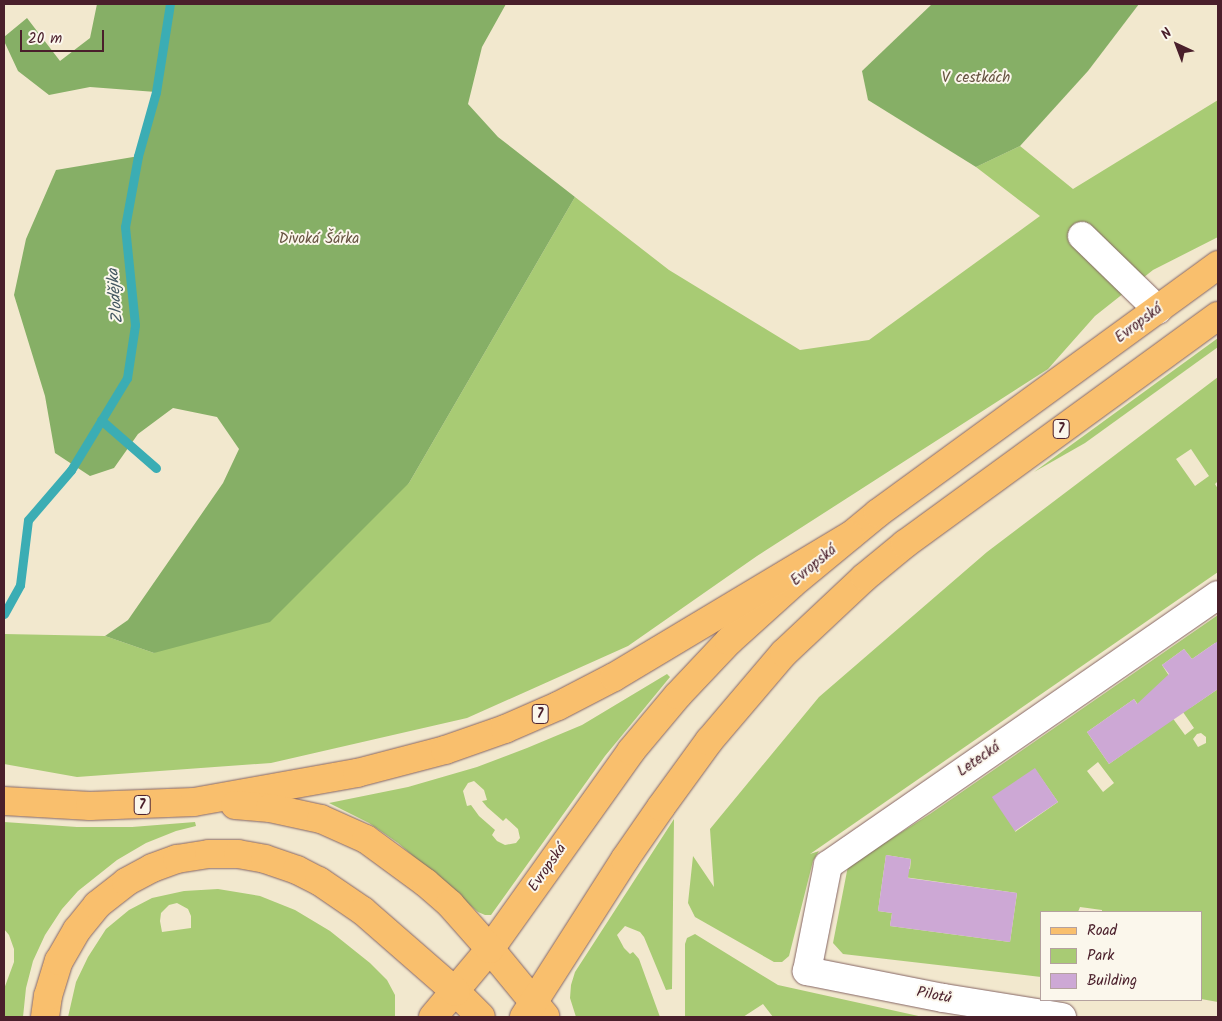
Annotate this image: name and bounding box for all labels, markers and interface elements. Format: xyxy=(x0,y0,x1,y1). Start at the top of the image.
scale bar xyxy=(22,20,106,52)
north arrow xyxy=(1152,20,1202,70)
text: N xyxy=(1156,23,1178,45)
text: 20 m xyxy=(28,27,62,51)
park label: V cestkách xyxy=(942,70,1010,88)
park label: Divoká Šárka xyxy=(279,231,359,249)
water label: Zlodějka xyxy=(104,268,128,324)
street label: Evropská xyxy=(1112,300,1166,348)
road number: 7 xyxy=(1052,418,1070,440)
street label: Evropská xyxy=(787,542,841,590)
road number: 7 xyxy=(531,702,549,726)
street label: Letecká xyxy=(954,739,1004,781)
road number: 7 xyxy=(133,794,151,816)
street label: Evropská xyxy=(525,840,571,896)
legend xyxy=(1040,911,1202,1001)
text: Road xyxy=(1087,919,1117,943)
text: Park xyxy=(1087,944,1114,968)
text: Building xyxy=(1087,969,1137,993)
street label: Pilotů xyxy=(915,984,953,1008)

